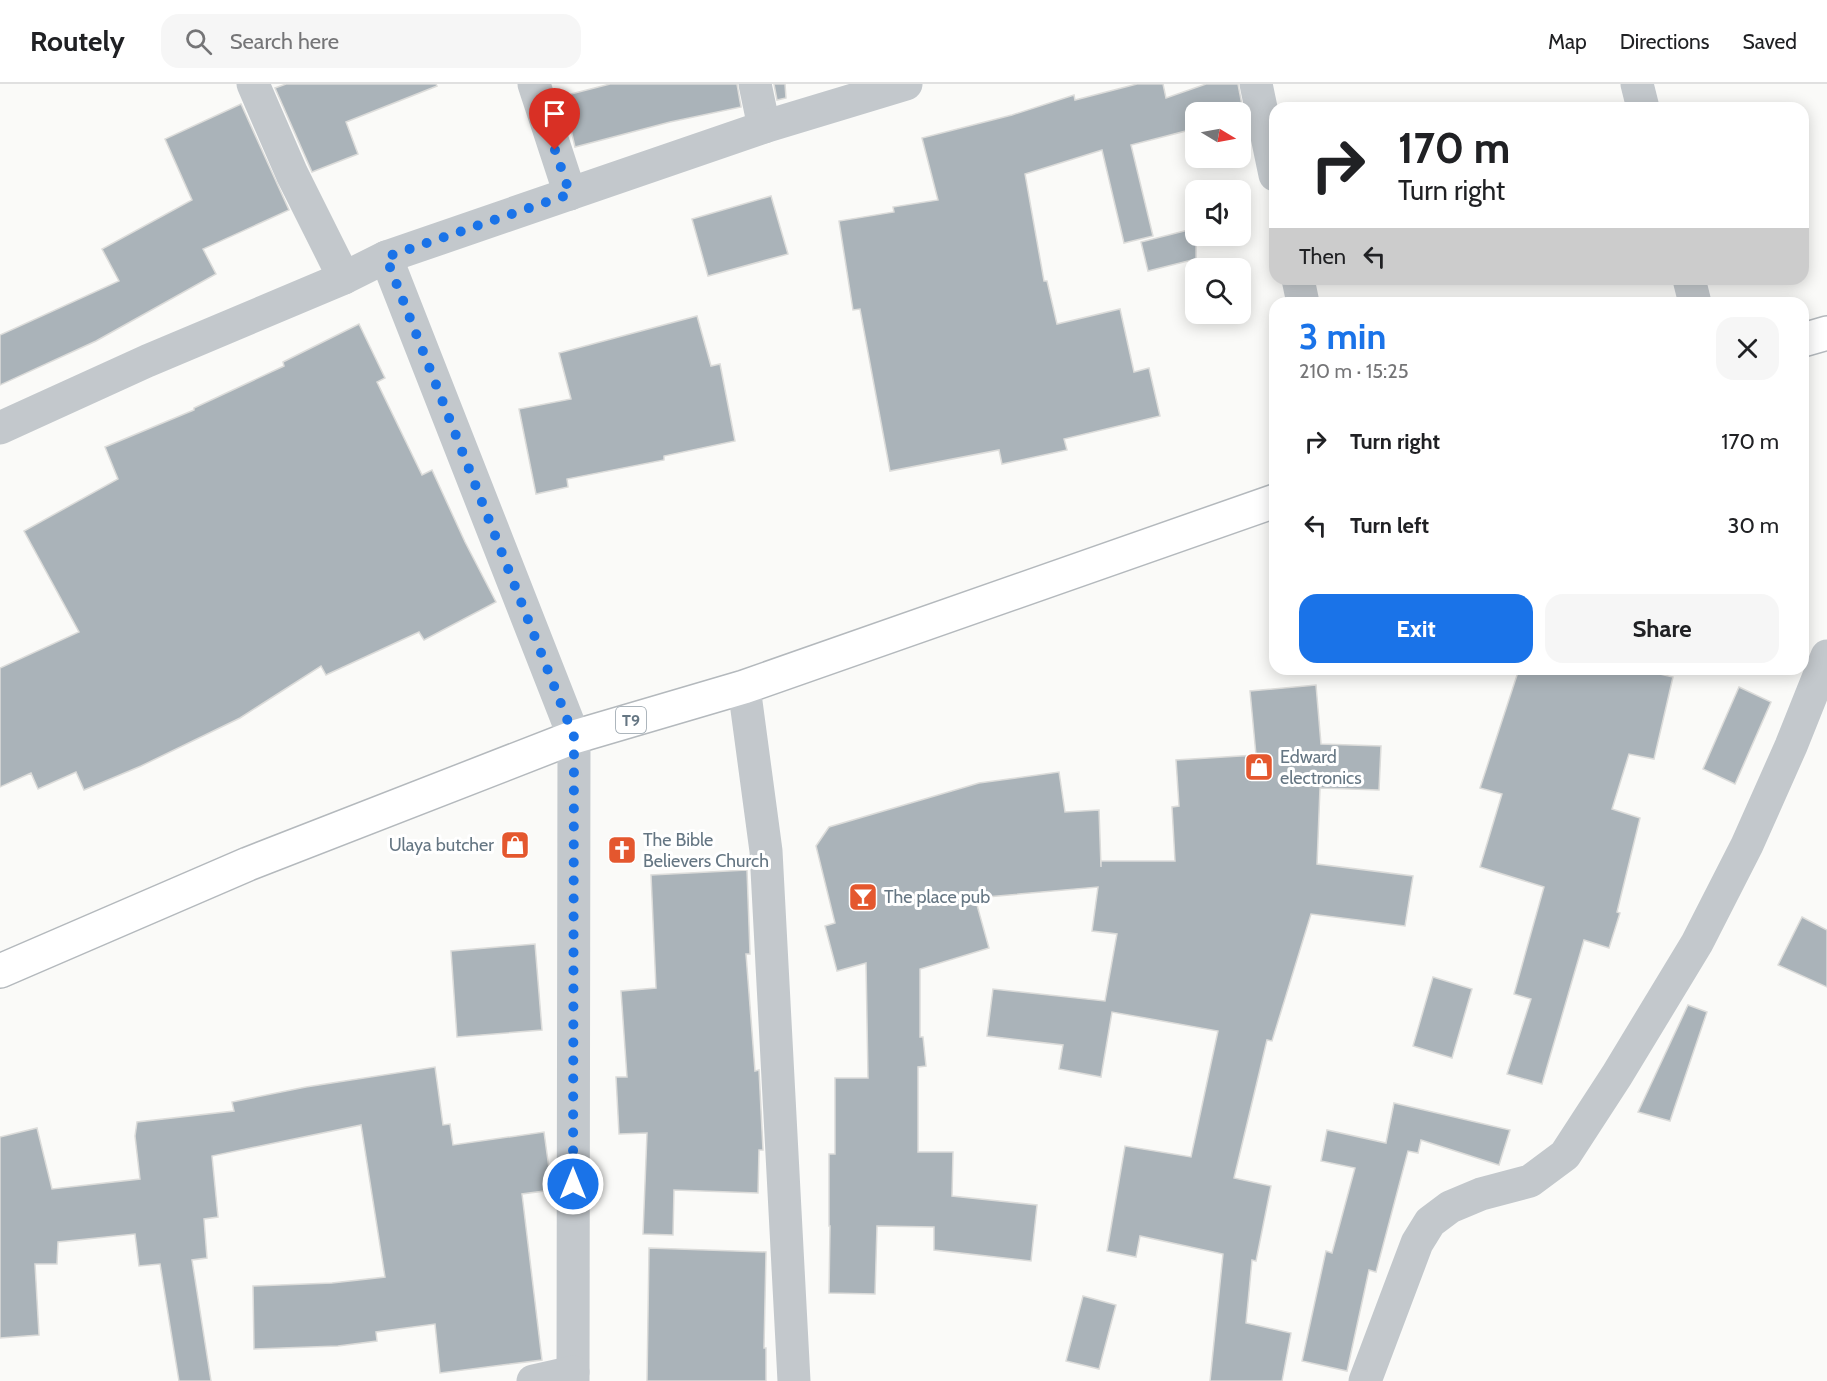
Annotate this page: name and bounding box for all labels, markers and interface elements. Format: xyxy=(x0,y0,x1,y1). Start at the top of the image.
search box xyxy=(161,14,581,68)
text: Routely xyxy=(30,24,125,58)
icon: search xyxy=(182,25,215,58)
text: Search here xyxy=(230,28,339,55)
text: Map xyxy=(1548,29,1587,54)
text: Directions xyxy=(1620,29,1709,54)
text: Saved xyxy=(1742,29,1797,54)
pin xyxy=(529,88,580,150)
icon: arrive xyxy=(538,97,571,130)
north arrow xyxy=(1185,102,1251,168)
map controls xyxy=(1185,102,1251,324)
text: 170 m xyxy=(1398,122,1510,174)
icon: right xyxy=(1299,126,1377,204)
text: Turn right xyxy=(1398,174,1505,207)
button: sound xyxy=(1185,180,1251,246)
icon: left xyxy=(1358,240,1391,273)
text: Then xyxy=(1299,243,1346,270)
button: search xyxy=(1185,258,1251,324)
text: 3 min xyxy=(1299,314,1386,358)
button: close xyxy=(1716,317,1779,380)
text: 210 m · 15:25 xyxy=(1299,359,1409,383)
icon: right xyxy=(1299,425,1332,458)
text: Turn right xyxy=(1350,428,1440,455)
text: 170 m xyxy=(1721,428,1779,455)
icon: left xyxy=(1299,509,1332,542)
text: Turn left xyxy=(1350,512,1429,539)
text: 30 m xyxy=(1727,512,1779,539)
button: Exit xyxy=(1299,594,1533,663)
button: Share xyxy=(1545,594,1779,663)
road number: T9 xyxy=(616,707,646,733)
place label: Edward electronics xyxy=(1280,746,1362,789)
shop icon: Edward electronics xyxy=(1243,751,1275,783)
shop icon: Ulaya butcher xyxy=(499,829,531,861)
place label: The Bible Believers Church xyxy=(643,829,769,872)
place label: Ulaya butcher xyxy=(389,834,494,856)
church icon: The Bible Believers Church xyxy=(606,834,638,866)
bar icon: The place pub xyxy=(847,881,879,913)
place label: The place pub xyxy=(884,886,990,908)
position arrow xyxy=(541,1152,605,1216)

